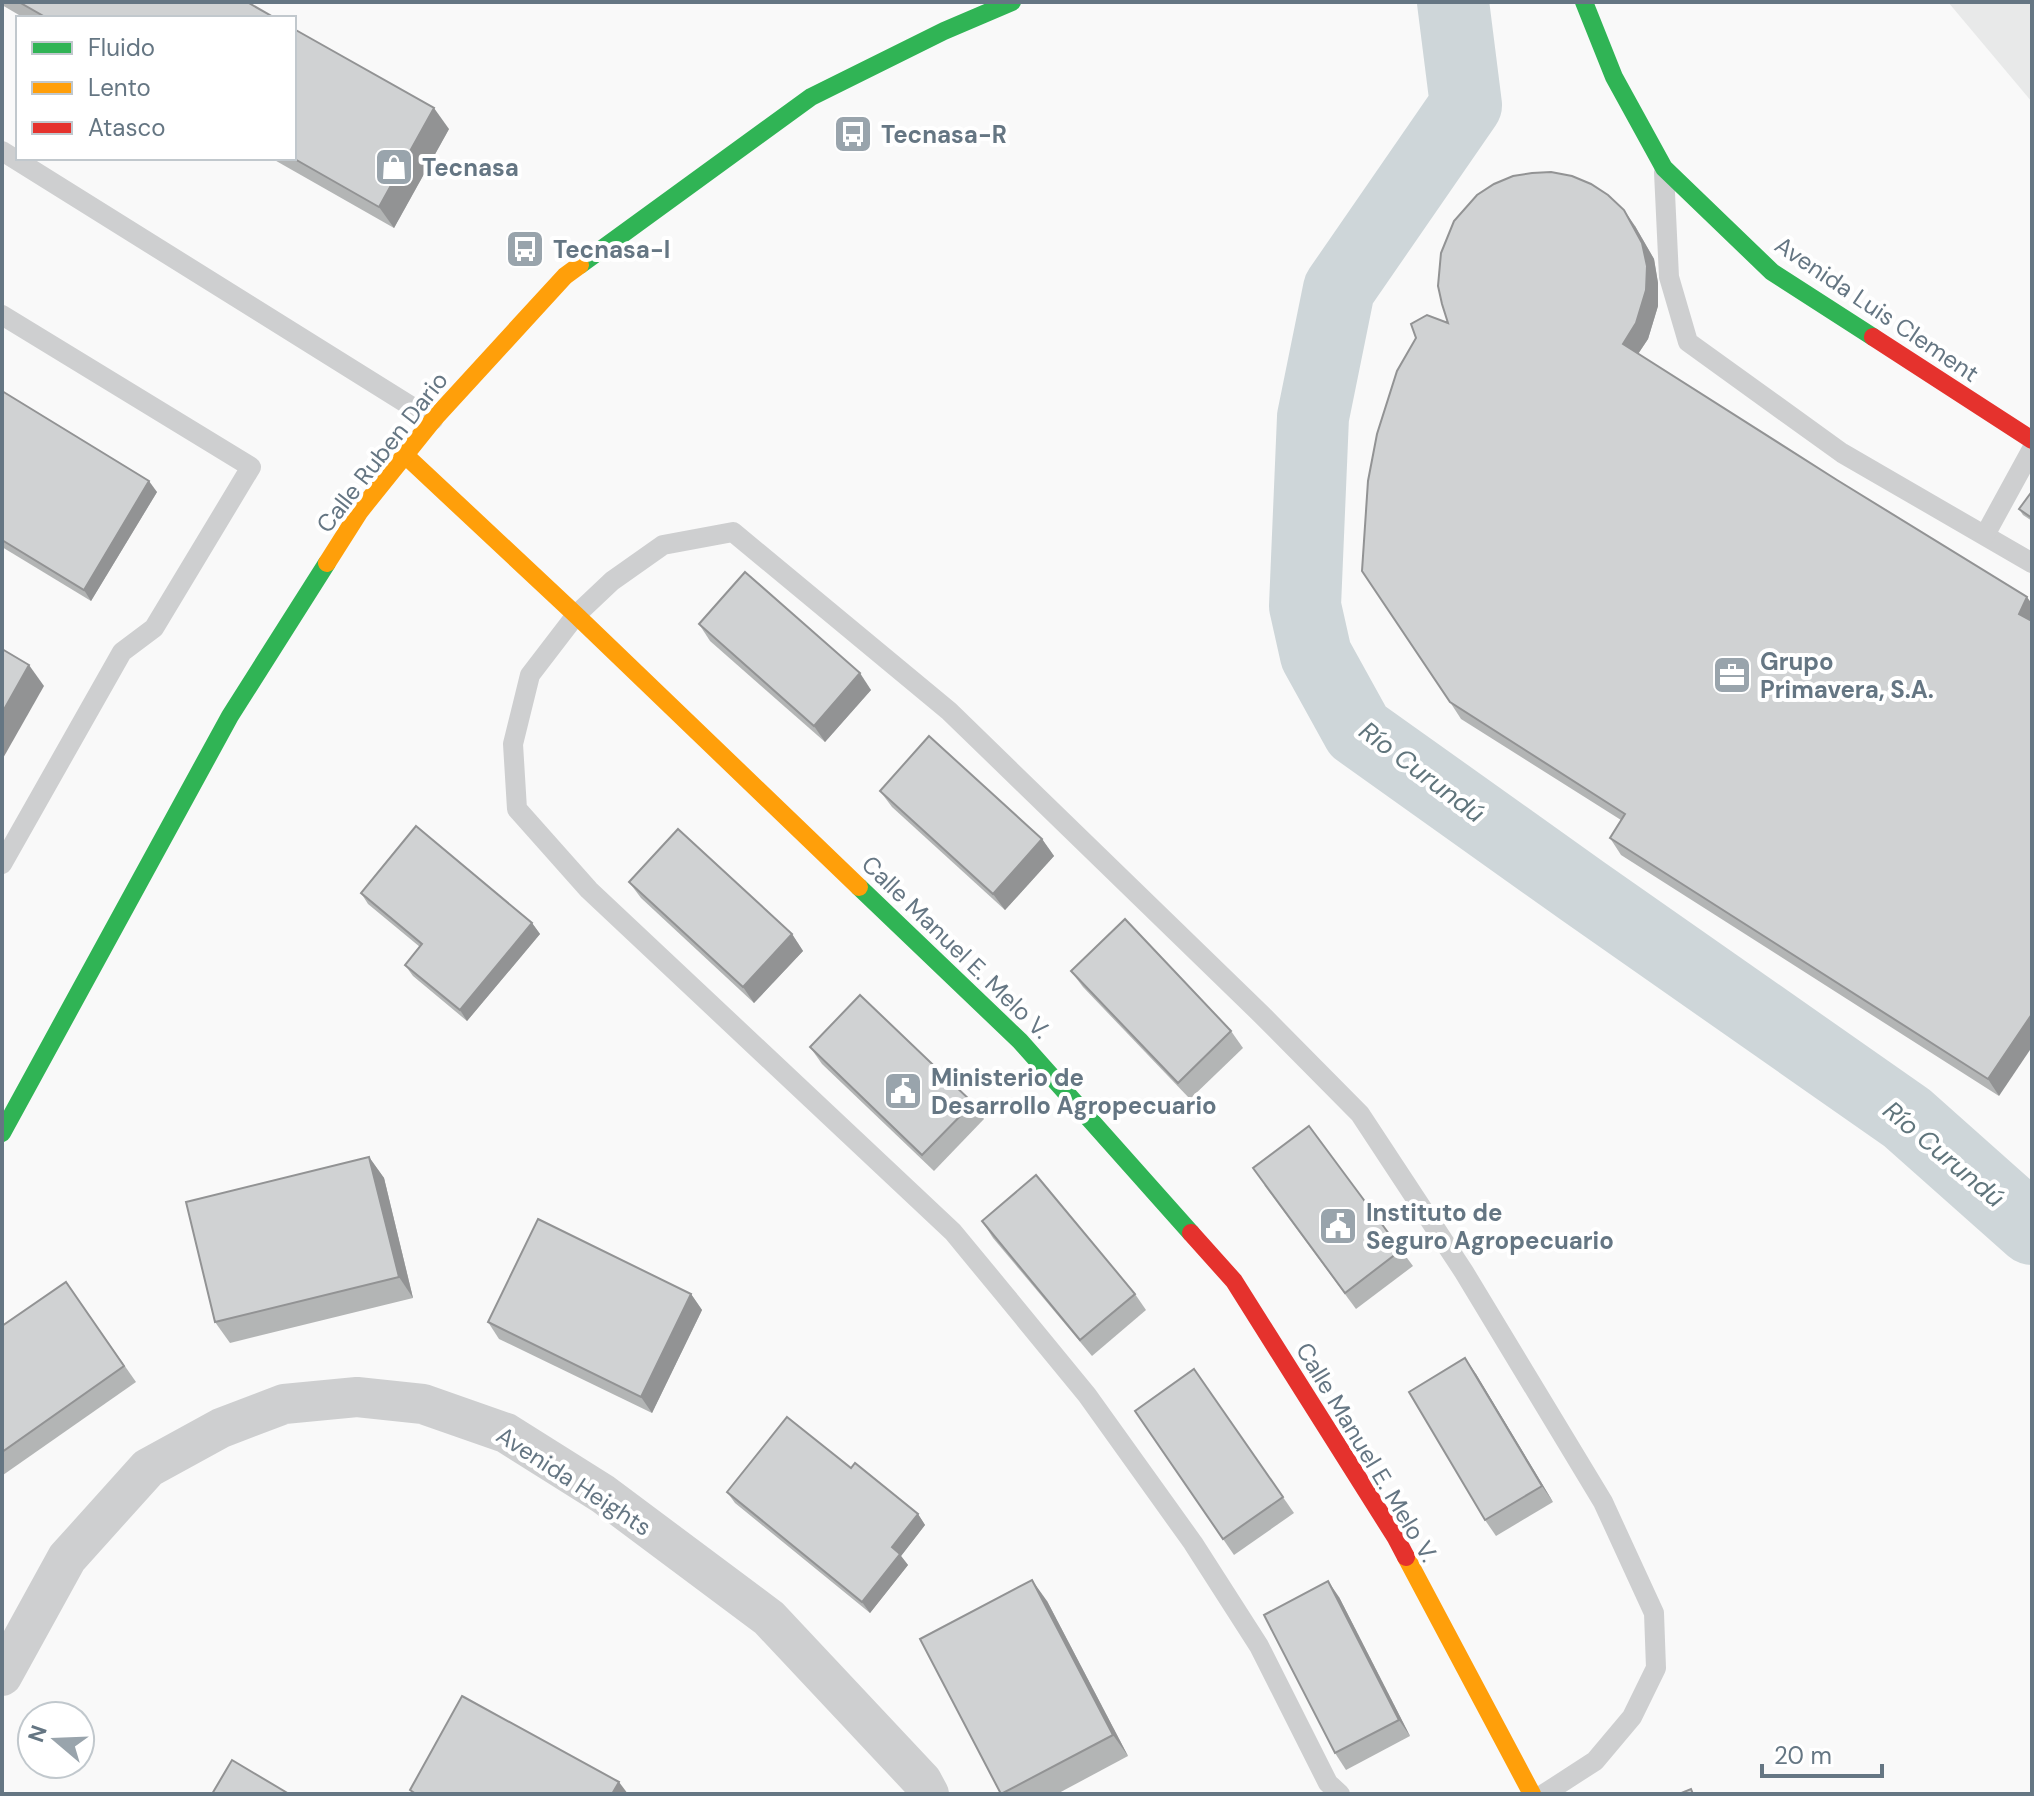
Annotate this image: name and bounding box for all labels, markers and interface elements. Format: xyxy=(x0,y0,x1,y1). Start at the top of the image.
legend xyxy=(16,16,296,160)
text: Fluido xyxy=(88,32,155,63)
text: Lento xyxy=(88,72,151,103)
text: Atasco xyxy=(88,112,165,143)
bus stop icon: Tecnasa-R xyxy=(832,113,874,155)
place label: Tecnasa-R xyxy=(881,119,1007,150)
shop icon: Tecnasa xyxy=(373,146,415,188)
place label: Tecnasa xyxy=(422,152,519,183)
bus stop icon: Tecnasa-I xyxy=(504,228,546,270)
street label: Avenida Luis Clement xyxy=(1769,229,1985,389)
place label: Tecnasa-I xyxy=(553,234,670,265)
street label: Calle Ruben Dario xyxy=(309,365,455,539)
place label: Grupo Primavera, S.A. xyxy=(1760,646,1934,705)
office icon: Grupo Primavera, S.A. xyxy=(1711,654,1753,696)
water label: Río Curundú xyxy=(1353,714,1492,830)
street label: Calle Manuel E. Melo V. xyxy=(855,849,1057,1045)
place label: Ministerio de Desarrollo Agropecuario xyxy=(931,1062,1217,1121)
public building icon: Ministerio de Desarrollo Agropecuario xyxy=(882,1070,924,1112)
water label: Río Curundú xyxy=(1876,1093,2012,1215)
place label: Instituto de Seguro Agropecuario xyxy=(1366,1197,1614,1256)
public building icon: Instituto de Seguro Agropecuario xyxy=(1317,1205,1359,1247)
street label: Calle Manuel E. Melo V. xyxy=(1289,1337,1445,1567)
street label: Avenida Heights xyxy=(491,1419,657,1543)
north arrow xyxy=(16,1700,96,1780)
text: N xyxy=(21,1721,54,1746)
scale bar xyxy=(1762,1728,1882,1778)
text: 20 m xyxy=(1774,1740,1832,1771)

